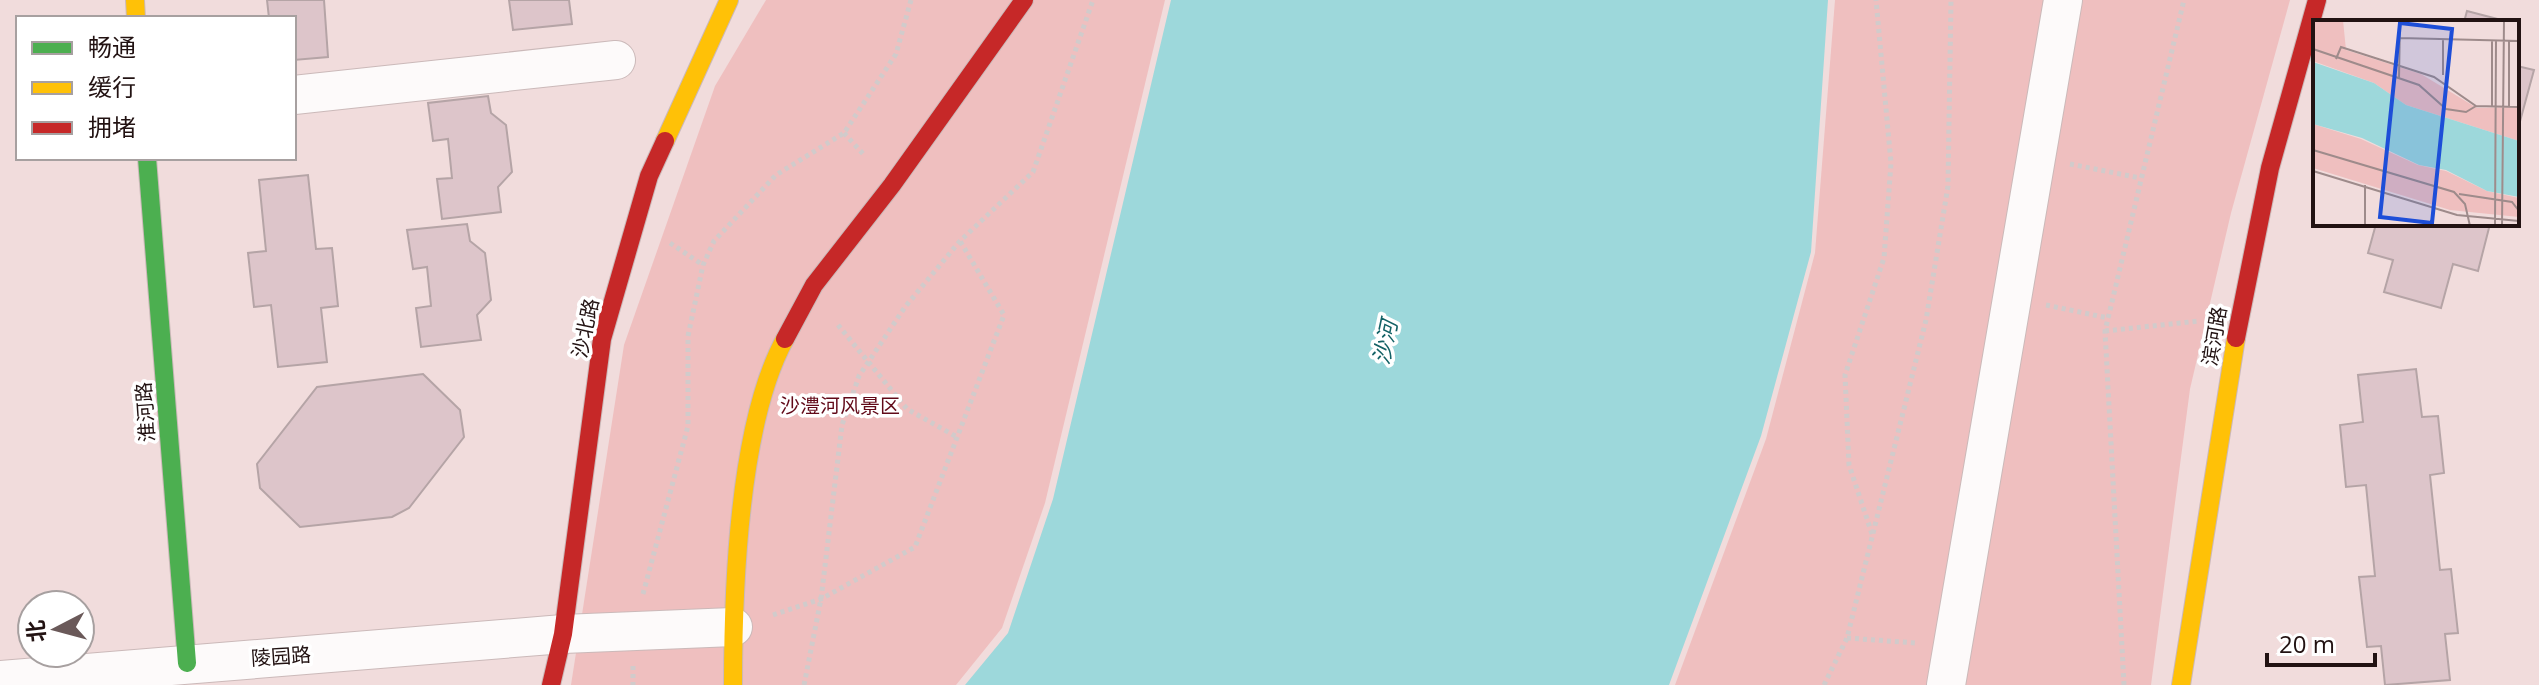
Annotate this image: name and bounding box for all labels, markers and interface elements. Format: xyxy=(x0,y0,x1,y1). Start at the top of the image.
legend xyxy=(16,16,296,160)
inset map xyxy=(2313,20,2519,226)
text: 畅通 xyxy=(88,30,136,63)
text: 缓行 xyxy=(88,70,136,103)
text: 拥堵 xyxy=(88,110,136,143)
street label: 沙北路 xyxy=(566,296,604,360)
street label: 滨河路 xyxy=(2195,304,2233,368)
water label: 沙河 xyxy=(1365,313,1404,367)
street label: 淮河路 xyxy=(129,381,161,443)
park label: 沙澧河风景区 xyxy=(780,392,900,419)
north arrow xyxy=(16,589,96,669)
scale bar xyxy=(2267,617,2375,667)
text: 北 xyxy=(19,619,51,644)
text: 20 m xyxy=(2279,627,2335,660)
street label: 陵园路 xyxy=(250,640,312,672)

